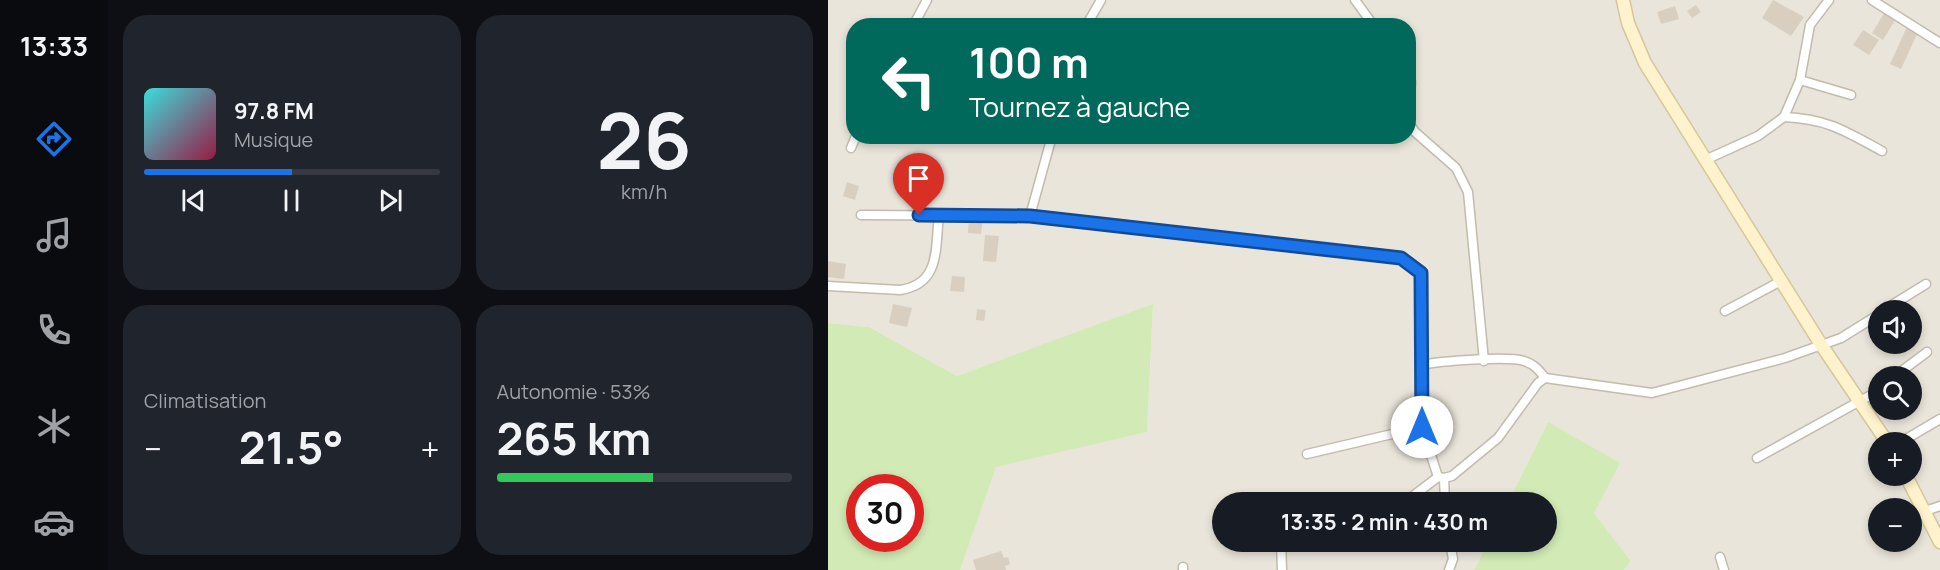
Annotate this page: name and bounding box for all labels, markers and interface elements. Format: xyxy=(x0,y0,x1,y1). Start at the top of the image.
text: 13:33 xyxy=(20,27,88,64)
text: 100 m xyxy=(969,33,1089,91)
icon: left xyxy=(870,42,948,120)
text: 26 xyxy=(597,86,692,192)
text: Tournez à gauche xyxy=(969,88,1190,125)
text: 97.8 FM xyxy=(234,96,314,126)
icon: directions xyxy=(33,118,75,160)
text: Musique xyxy=(234,126,313,153)
pin xyxy=(893,153,944,215)
icon: arrive xyxy=(902,162,935,195)
text: km/h xyxy=(621,178,668,205)
icon: previous xyxy=(177,184,210,217)
icon: pause xyxy=(275,184,308,217)
icon: next xyxy=(374,184,407,217)
icon: music xyxy=(33,214,75,256)
map controls xyxy=(1868,300,1922,552)
button: sound xyxy=(1868,300,1922,354)
icon: phone xyxy=(33,309,75,351)
button: search xyxy=(1868,366,1922,420)
text: Autonomie · 53% xyxy=(497,378,651,405)
text: Climatisation xyxy=(144,387,266,414)
position arrow xyxy=(1390,395,1454,459)
icon: climate xyxy=(33,405,75,447)
text: 265 km xyxy=(497,407,651,469)
text: 21.5° xyxy=(239,416,344,478)
text: − xyxy=(144,426,162,471)
text: + xyxy=(420,426,439,471)
button: + xyxy=(1868,432,1922,486)
speed limit sign: 30 xyxy=(846,474,924,552)
button: − xyxy=(1868,498,1922,552)
icon: car xyxy=(33,501,75,543)
text: 13:35 · 2 min · 430 m xyxy=(1281,507,1488,537)

